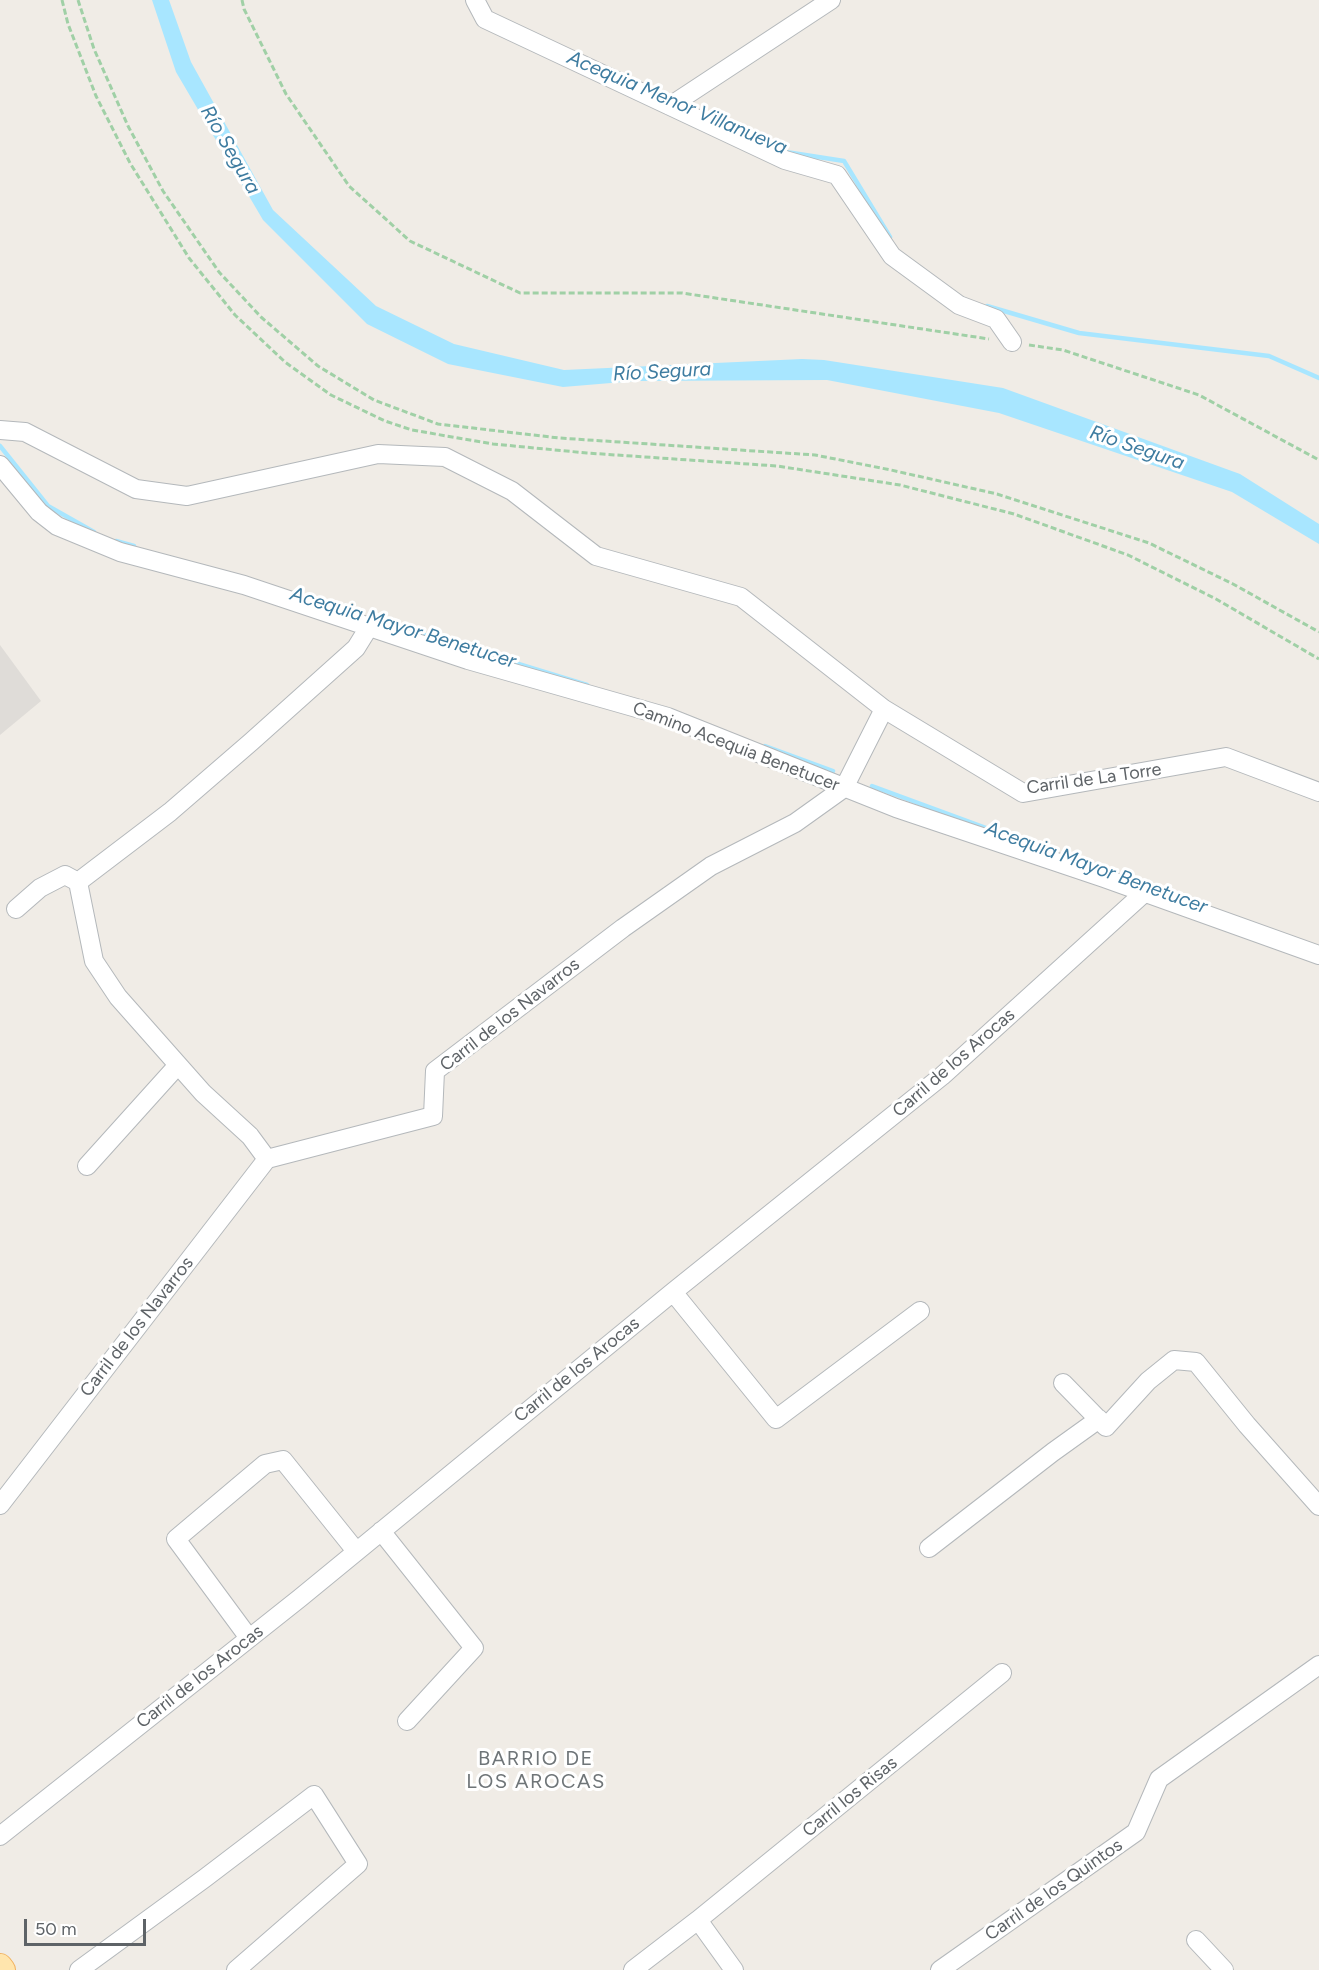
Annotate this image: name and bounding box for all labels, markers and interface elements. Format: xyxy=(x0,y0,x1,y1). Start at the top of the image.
water label: Acequia Menor Villanueva xyxy=(564,46,790,160)
water label: Río Segura xyxy=(195,101,265,199)
water label: Río Segura xyxy=(612,357,712,387)
water label: Río Segura xyxy=(1087,421,1187,475)
water label: Acequia Mayor Benetucer xyxy=(287,582,519,674)
street label: Camino Acequia Benetucer xyxy=(630,698,842,796)
street label: Carril de La Torre xyxy=(1025,759,1163,799)
water label: Acequia Mayor Benetucer xyxy=(982,817,1210,919)
street label: Carril de los Navarros xyxy=(436,954,584,1076)
street label: Carril de los Arocas xyxy=(888,1004,1020,1122)
street label: Carril de los Navarros xyxy=(76,1253,198,1401)
street label: Carril de los Arocas xyxy=(510,1313,644,1427)
street label: Carril de los Arocas xyxy=(132,1621,268,1733)
district label: BARRIO DE LOS AROCAS xyxy=(466,1747,606,1794)
street label: Carril los Risas xyxy=(798,1752,902,1842)
street label: Carril de los Quintos xyxy=(981,1834,1127,1946)
scale bar xyxy=(27,1907,148,1945)
text: 50 m xyxy=(35,1918,77,1940)

